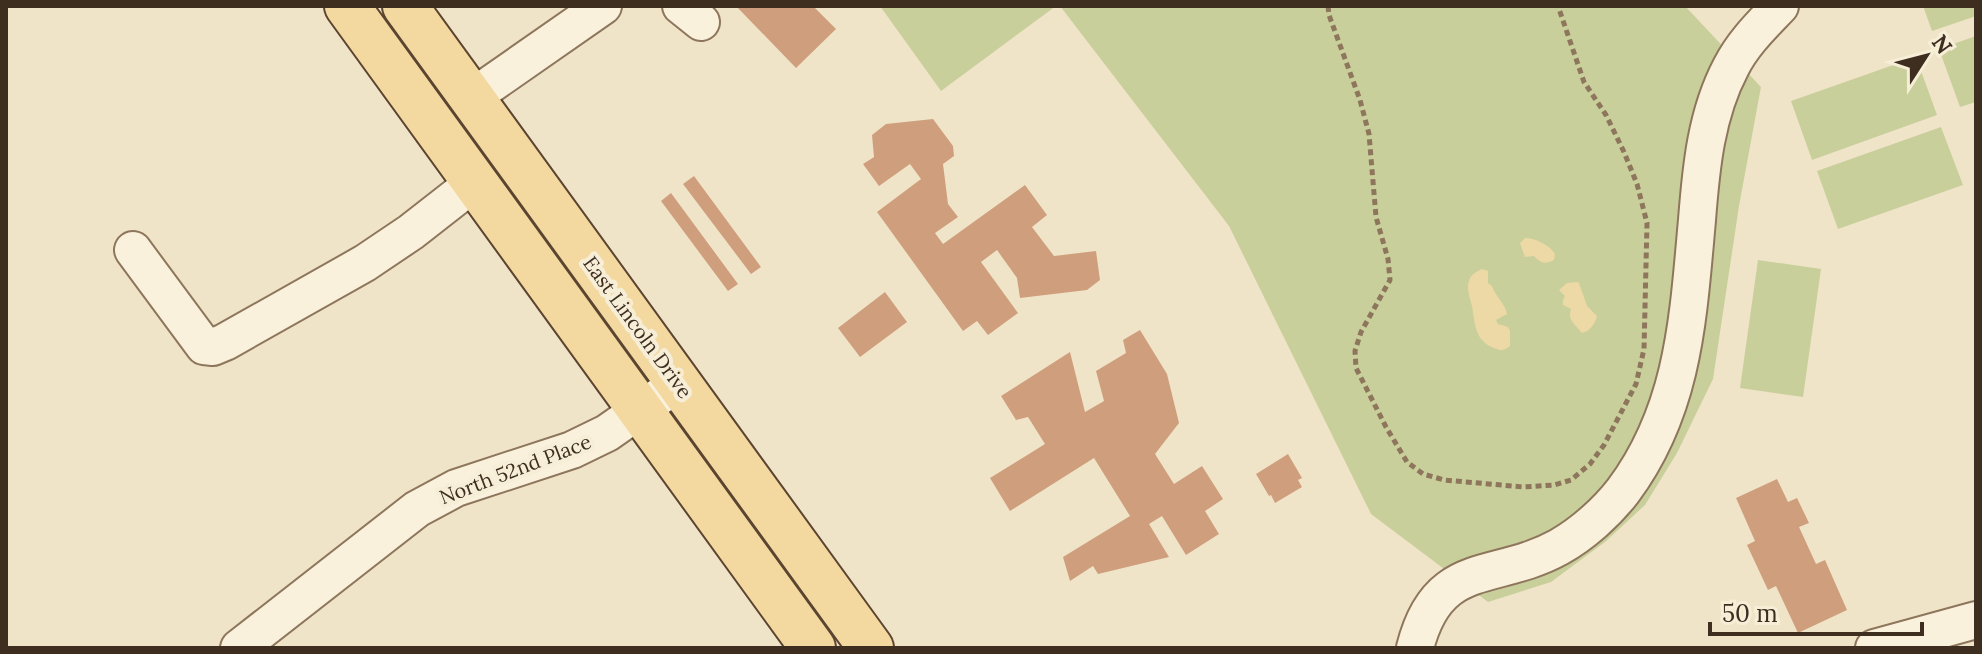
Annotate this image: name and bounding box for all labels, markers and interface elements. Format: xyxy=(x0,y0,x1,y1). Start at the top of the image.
north arrow xyxy=(1886,16,1966,96)
text: N xyxy=(1926,29,1959,59)
street label: East Lincoln Drive xyxy=(578,251,698,403)
street label: North 52nd Place xyxy=(436,428,595,509)
scale bar xyxy=(1710,586,1922,636)
text: 50 m xyxy=(1722,598,1778,629)

